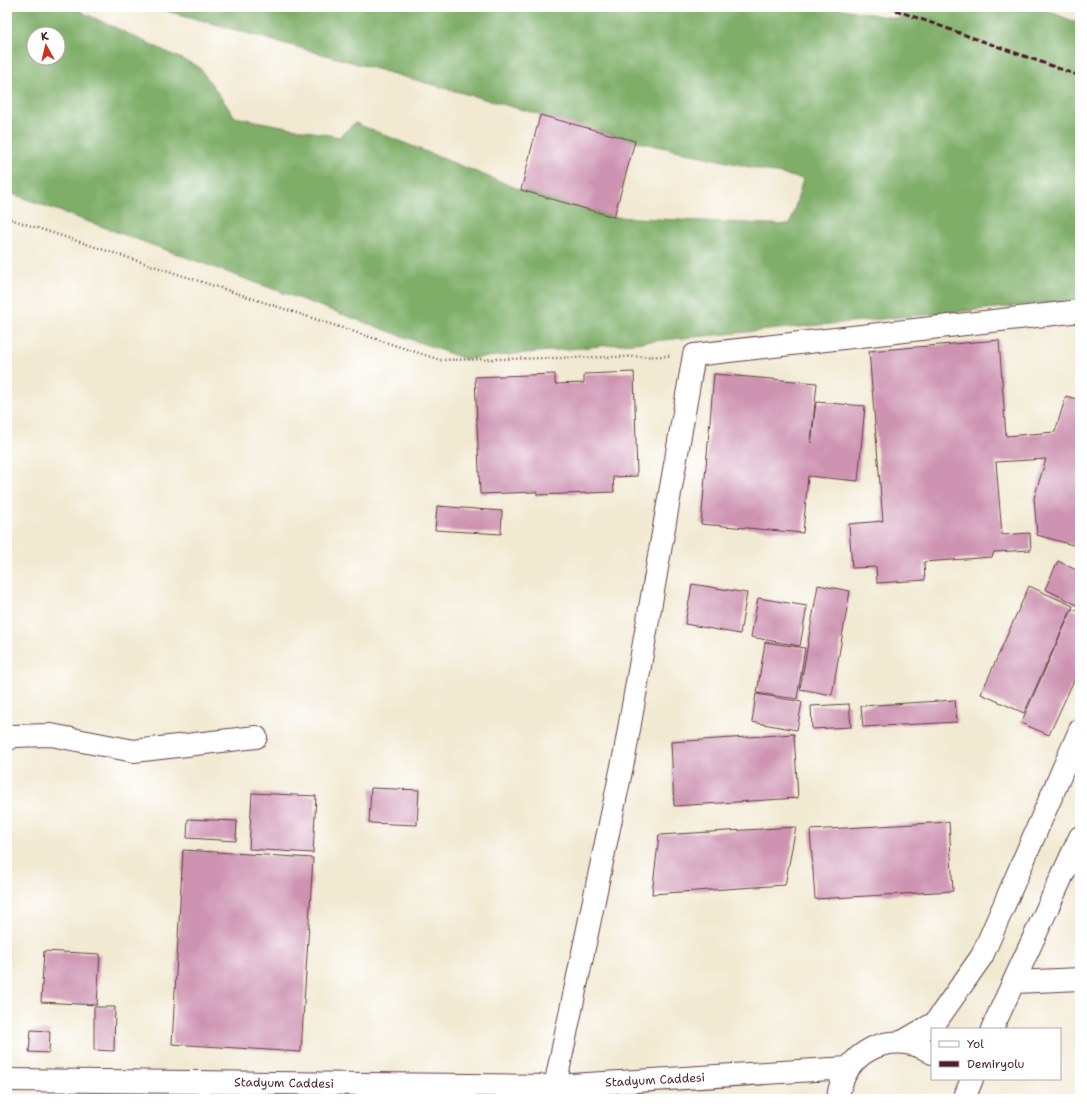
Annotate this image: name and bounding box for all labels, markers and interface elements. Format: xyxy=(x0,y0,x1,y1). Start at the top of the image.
north arrow xyxy=(26,26,66,66)
text: K xyxy=(40,29,50,45)
legend xyxy=(931,1028,1061,1080)
text: Yol xyxy=(967,1036,984,1052)
text: Demiryolu xyxy=(967,1056,1025,1072)
street label: Stadyum Caddesi xyxy=(605,1069,705,1091)
street label: Stadyum Caddesi xyxy=(234,1074,334,1092)

